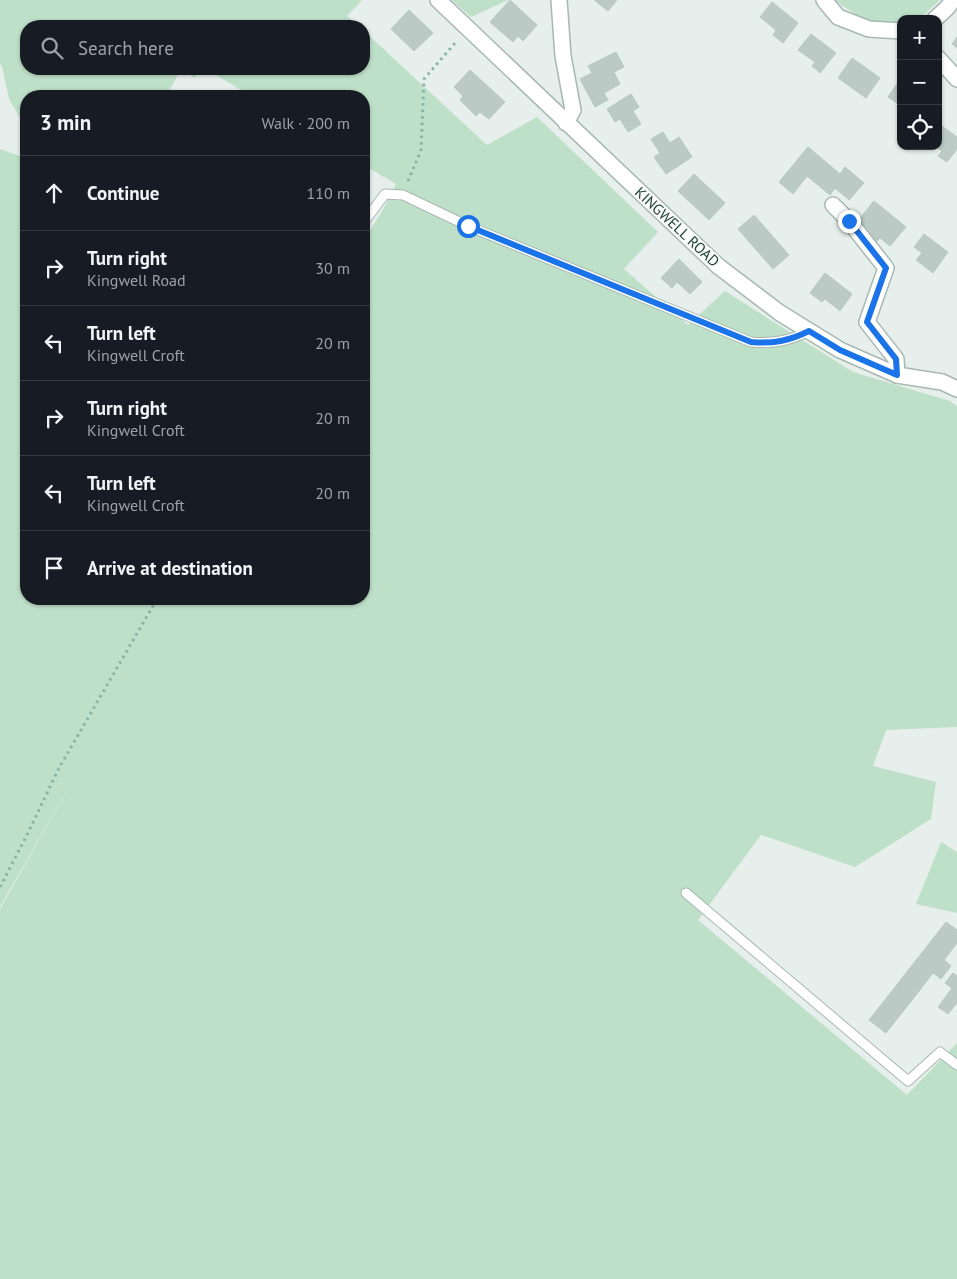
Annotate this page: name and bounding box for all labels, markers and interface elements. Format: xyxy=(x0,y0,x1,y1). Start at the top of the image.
map controls xyxy=(897,15,942,150)
button: + xyxy=(897,15,942,60)
search box xyxy=(20,20,370,75)
icon: search xyxy=(38,34,66,62)
text: Search here xyxy=(78,36,174,60)
button: − xyxy=(897,60,942,105)
button: locate xyxy=(897,105,942,150)
text: 3 min xyxy=(40,109,91,136)
text: Walk · 200 m xyxy=(261,113,350,133)
icon: ahead xyxy=(40,179,68,207)
text: Continue xyxy=(87,181,159,205)
text: 110 m xyxy=(307,183,350,203)
street label: KINGWELL ROAD xyxy=(631,183,724,271)
route end xyxy=(838,210,861,233)
route start xyxy=(457,215,480,238)
text: Turn right xyxy=(87,246,167,270)
icon: right xyxy=(40,254,68,282)
text: 30 m xyxy=(315,258,350,278)
text: Kingwell Road xyxy=(87,270,186,290)
text: Turn left xyxy=(87,321,156,345)
icon: left xyxy=(40,329,68,357)
text: 20 m xyxy=(315,333,350,353)
text: Kingwell Croft xyxy=(87,345,185,365)
text: Turn right xyxy=(87,396,167,420)
icon: right xyxy=(40,404,68,432)
text: 20 m xyxy=(315,408,350,428)
text: Kingwell Croft xyxy=(87,420,185,440)
text: Turn left xyxy=(87,471,156,495)
icon: left xyxy=(40,479,68,507)
text: 20 m xyxy=(315,483,350,503)
text: Kingwell Croft xyxy=(87,495,185,515)
icon: arrive xyxy=(40,554,68,582)
text: Arrive at destination xyxy=(87,556,253,580)

